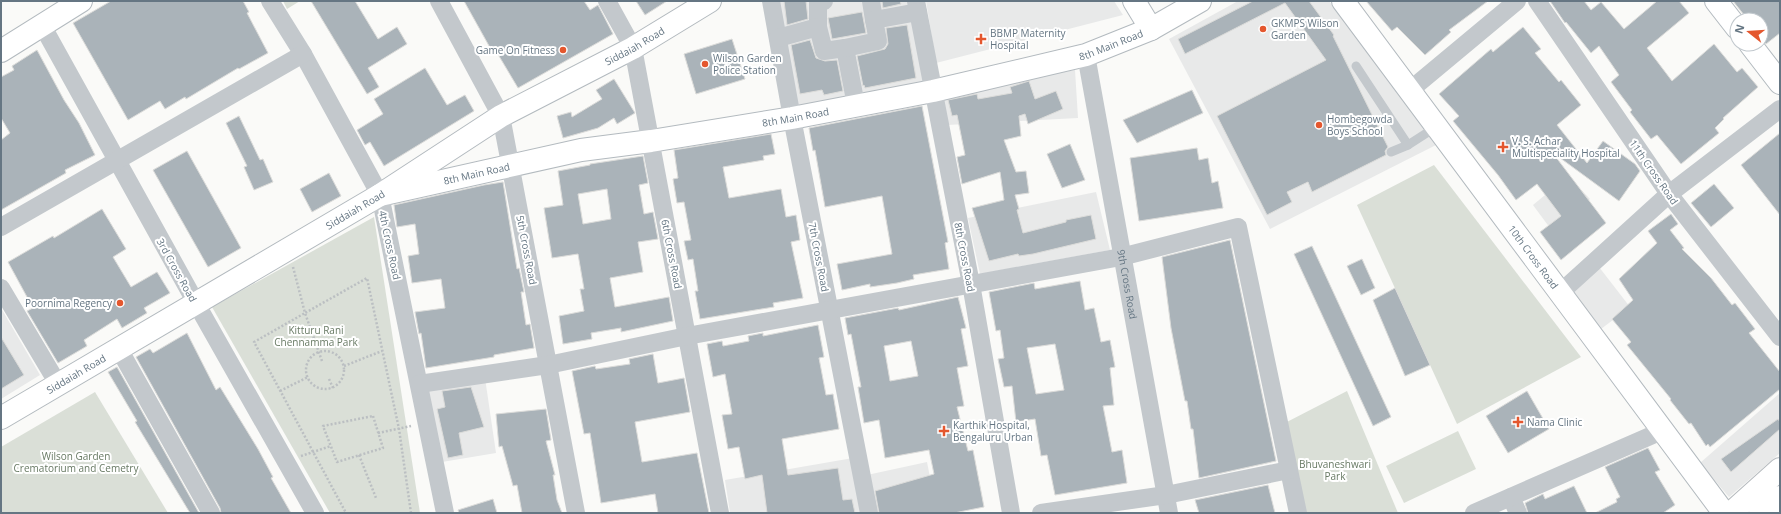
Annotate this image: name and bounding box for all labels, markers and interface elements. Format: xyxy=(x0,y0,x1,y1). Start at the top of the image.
north arrow xyxy=(1729,12,1769,52)
place label: GKMPS Wilson Garden xyxy=(1271,16,1339,42)
text: N xyxy=(1730,22,1747,35)
street label: Siddaiah Road xyxy=(602,24,667,68)
marker: GKMPS Wilson Garden xyxy=(1258,24,1268,34)
place label: BBMP Maternity Hospital xyxy=(990,26,1067,52)
street label: 8th Main Road xyxy=(1078,26,1145,63)
marker: BBMP Maternity Hospital xyxy=(975,33,987,45)
place label: Game On Fitness xyxy=(476,43,555,57)
marker: Game On Fitness xyxy=(558,45,568,55)
place label: Wilson Garden Police Station xyxy=(713,51,782,77)
marker: Wilson Garden Police Station xyxy=(700,59,710,69)
street label: 8th Main Road xyxy=(761,104,830,130)
place label: Hombegowda Boys School xyxy=(1327,112,1392,138)
marker: Hombegowda Boys School xyxy=(1314,120,1324,130)
place label: V. S. Achar Multispeciality Hospital xyxy=(1512,134,1620,160)
street label: 11th Cross Road xyxy=(1626,137,1682,207)
marker: V. S. Achar Multispeciality Hospital xyxy=(1497,141,1509,153)
street label: 8th Main Road xyxy=(442,159,511,188)
street label: Siddaiah Road xyxy=(323,187,388,232)
street label: 4th Cross Road xyxy=(376,209,404,281)
street label: 5th Cross Road xyxy=(513,214,541,286)
street label: 6th Cross Road xyxy=(658,218,686,290)
street label: 7th Cross Road xyxy=(805,221,833,293)
street label: 8th Cross Road xyxy=(951,221,979,293)
street label: 10th Cross Road xyxy=(1505,222,1562,292)
street label: 3rd Cross Road xyxy=(154,236,200,304)
street label: 9th Cross Road xyxy=(1114,248,1141,320)
place label: Poornima Regency xyxy=(25,296,113,310)
marker: Poornima Regency xyxy=(115,298,125,308)
park label: Kitturu Rani Chennamma Park xyxy=(274,323,358,349)
street label: Siddaiah Road xyxy=(44,351,108,397)
place label: Nama Clinic xyxy=(1527,415,1583,429)
marker: Nama Clinic xyxy=(1512,416,1524,428)
place label: Karthik Hospital, Bengaluru Urban xyxy=(953,418,1033,444)
marker: Karthik Hospital, Bengaluru Urban xyxy=(938,425,950,437)
park label: Wilson Garden Crematorium and Cemetry xyxy=(14,449,139,475)
park label: Bhuvaneshwari Park xyxy=(1299,457,1371,483)

